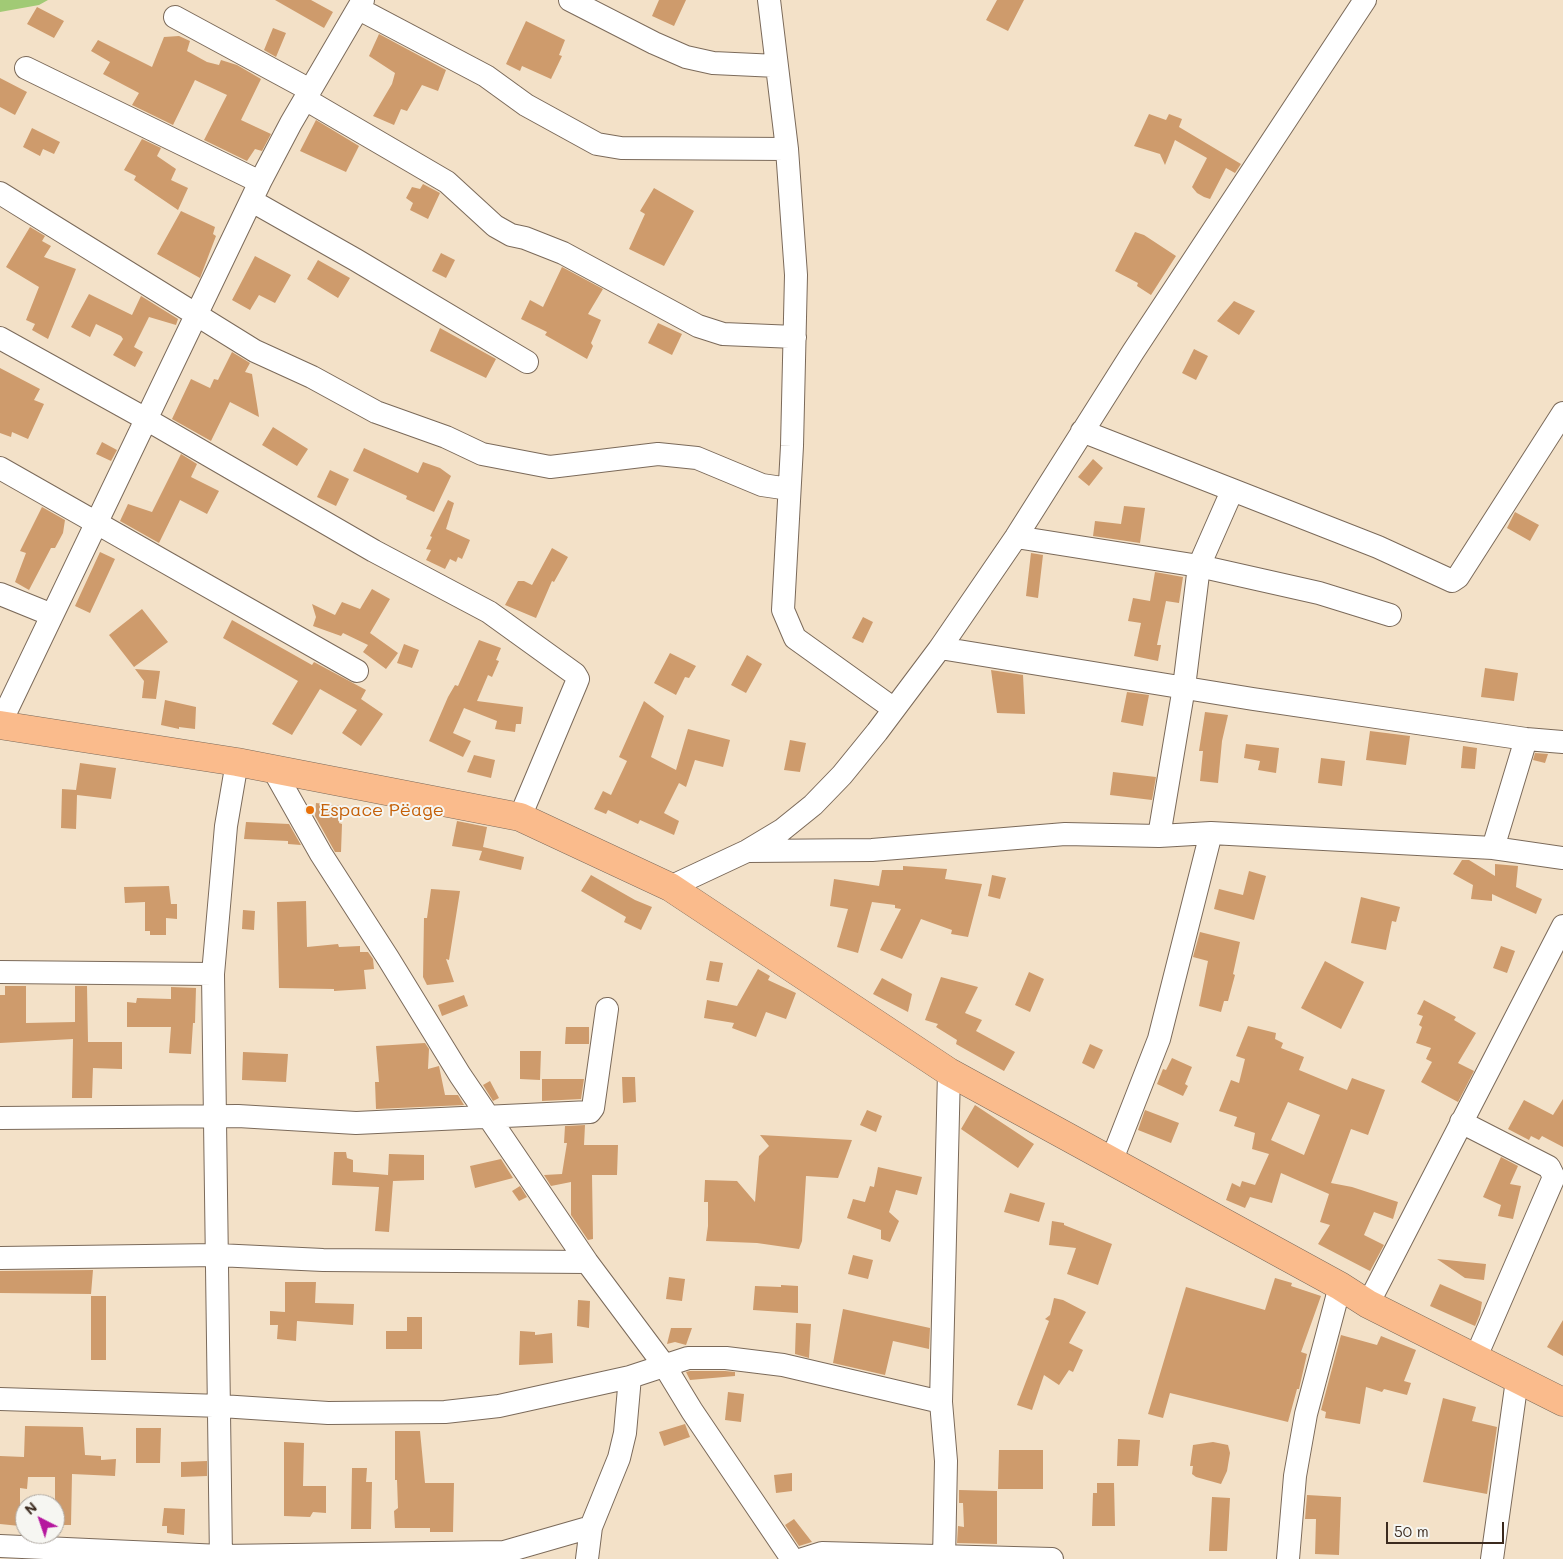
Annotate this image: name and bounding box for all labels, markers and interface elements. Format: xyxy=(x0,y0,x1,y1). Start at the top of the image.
place label: Espace Pëage xyxy=(320,799,444,821)
marker: Espace Pëage xyxy=(304,804,316,816)
north arrow xyxy=(15,1494,65,1544)
text: N xyxy=(20,1497,41,1519)
scale bar xyxy=(1388,1512,1506,1544)
text: 50 m xyxy=(1394,1521,1429,1541)

